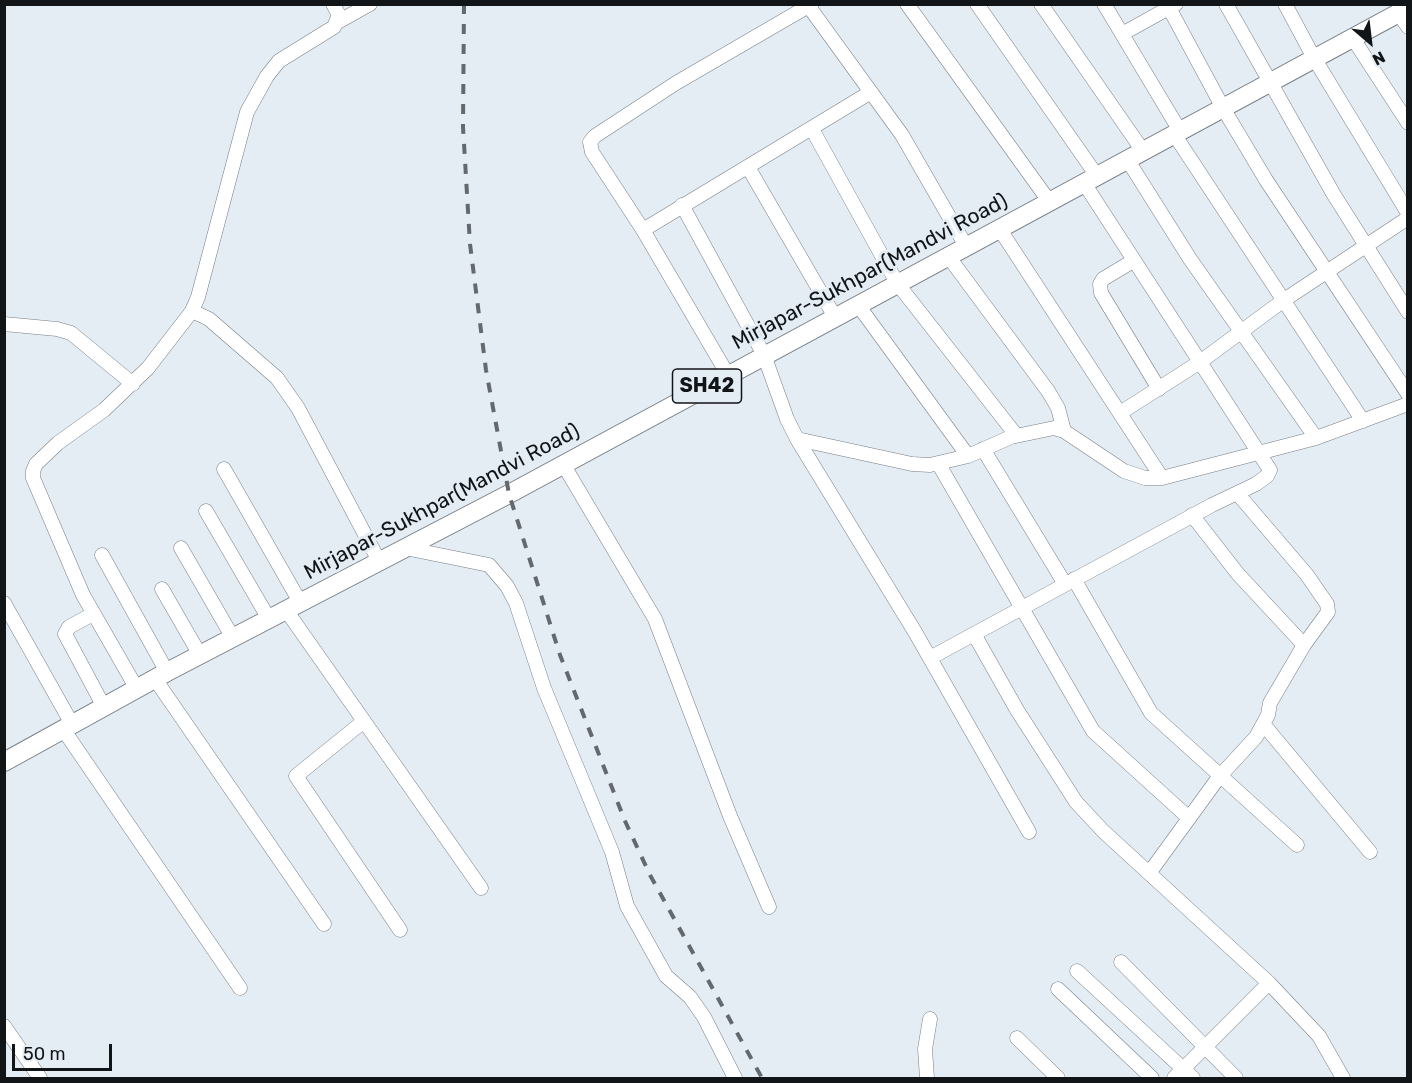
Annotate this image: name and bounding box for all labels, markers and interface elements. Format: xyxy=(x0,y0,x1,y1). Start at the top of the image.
north arrow xyxy=(1340,12,1400,72)
text: N xyxy=(1369,47,1388,69)
street label: Mirjapar-Sukhpar(Mandvi Road) xyxy=(728,188,1012,356)
road number: SH42 xyxy=(672,369,742,403)
street label: Mirjapar-Sukhpar(Mandvi Road) xyxy=(300,418,584,586)
scale bar xyxy=(15,1032,116,1070)
text: 50 m xyxy=(23,1043,66,1065)

